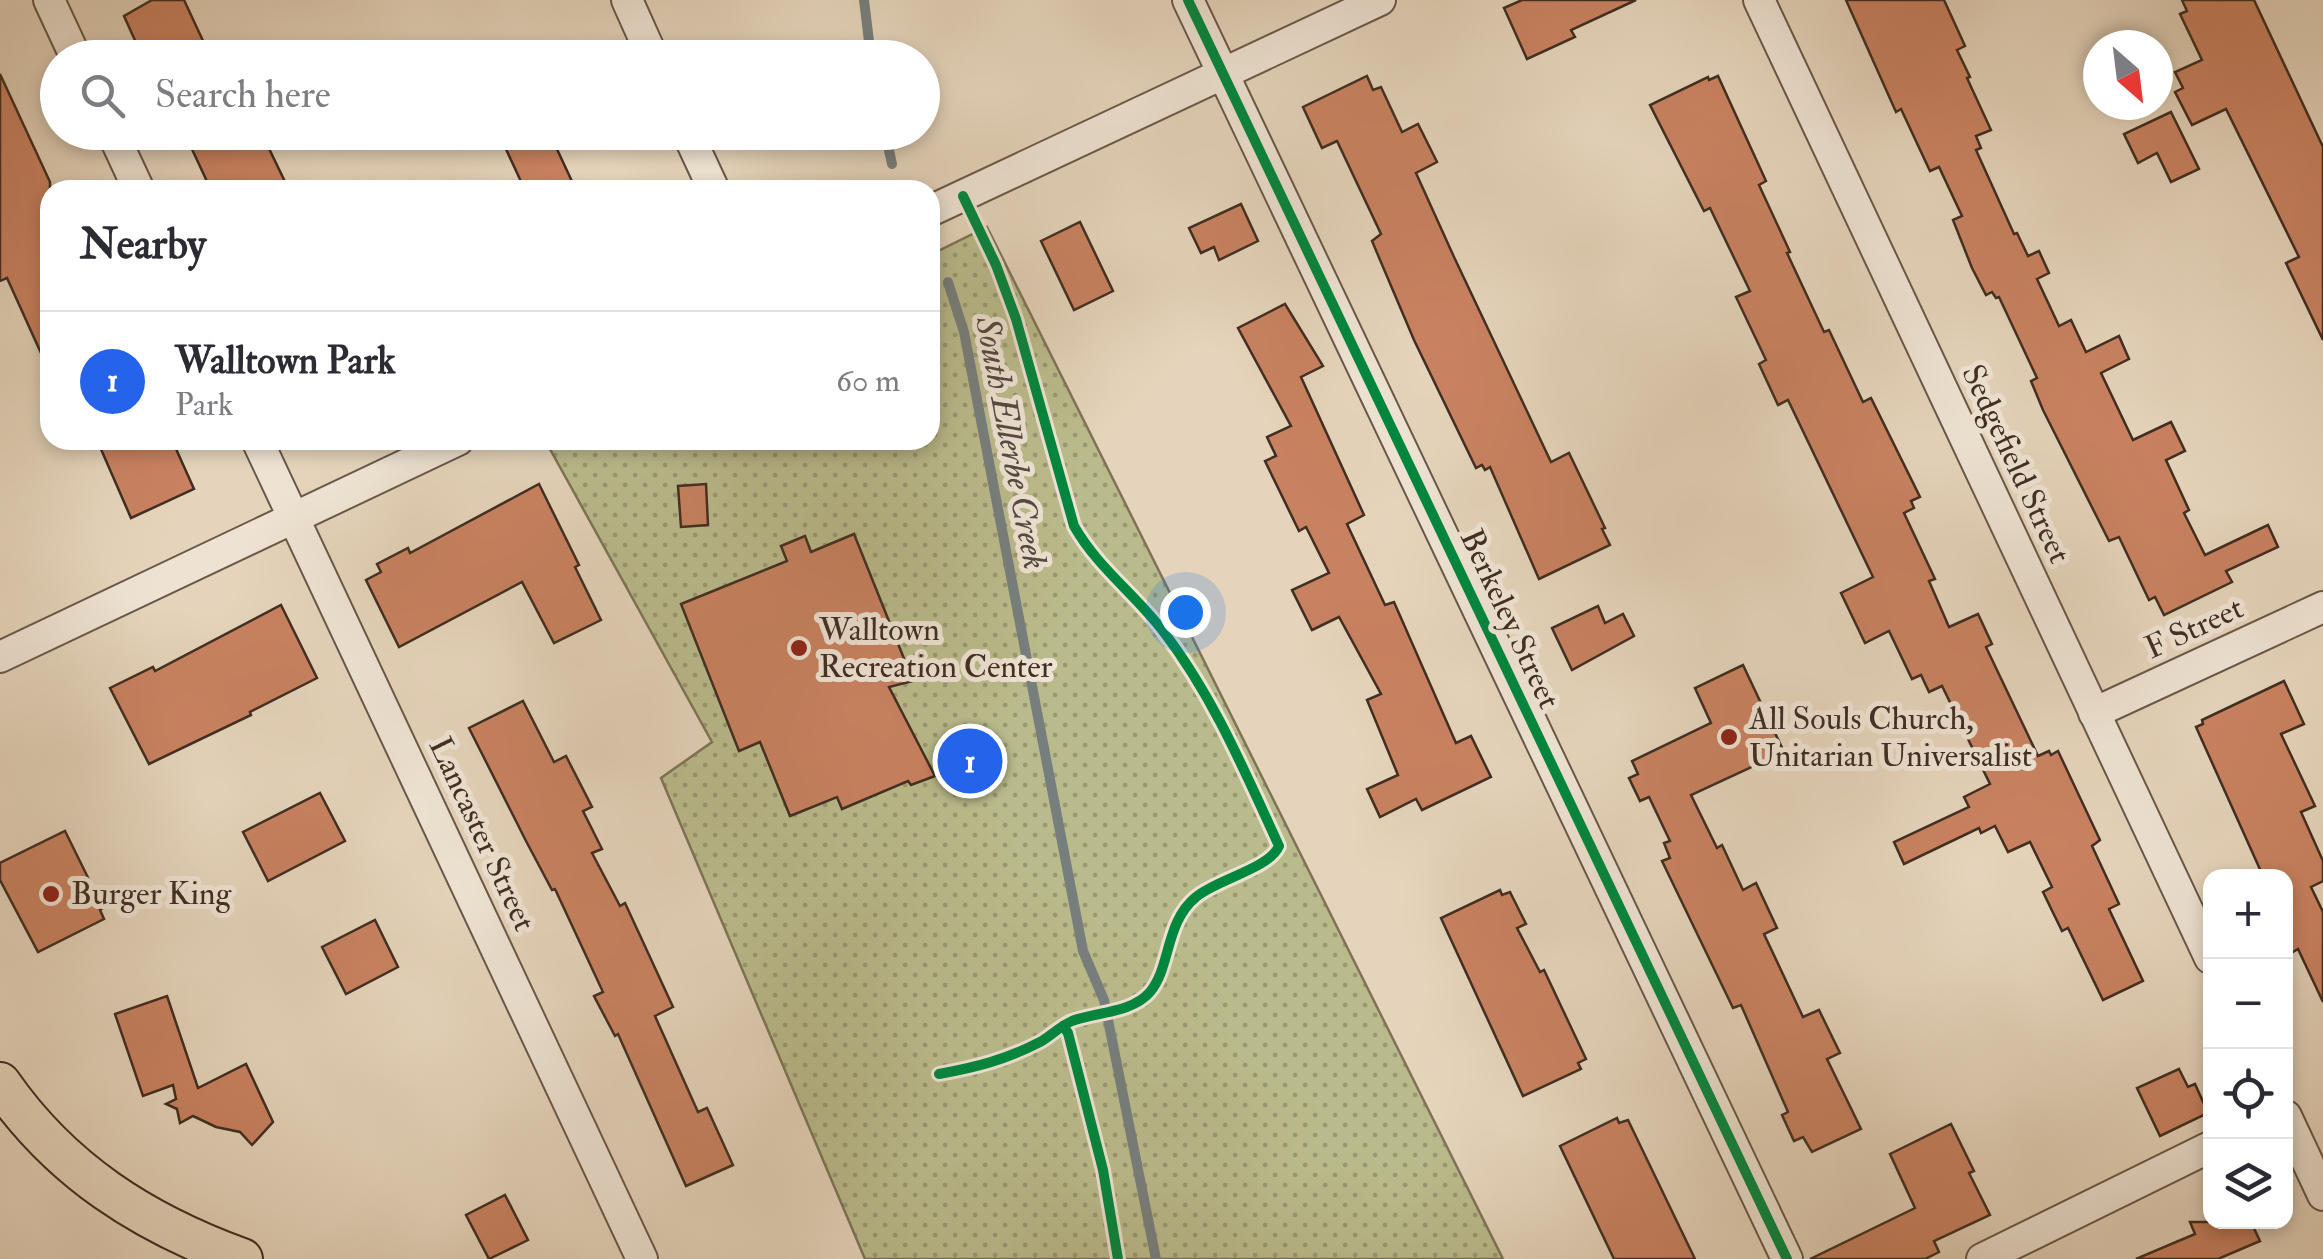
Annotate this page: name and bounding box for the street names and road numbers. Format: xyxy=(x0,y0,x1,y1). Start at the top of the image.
street label: Sedgefield Street xyxy=(1953,358,2079,570)
street label: Berkeley Street xyxy=(1451,523,1569,715)
street label: F Street xyxy=(2138,588,2250,668)
street label: Lancaster Street xyxy=(420,731,544,937)

